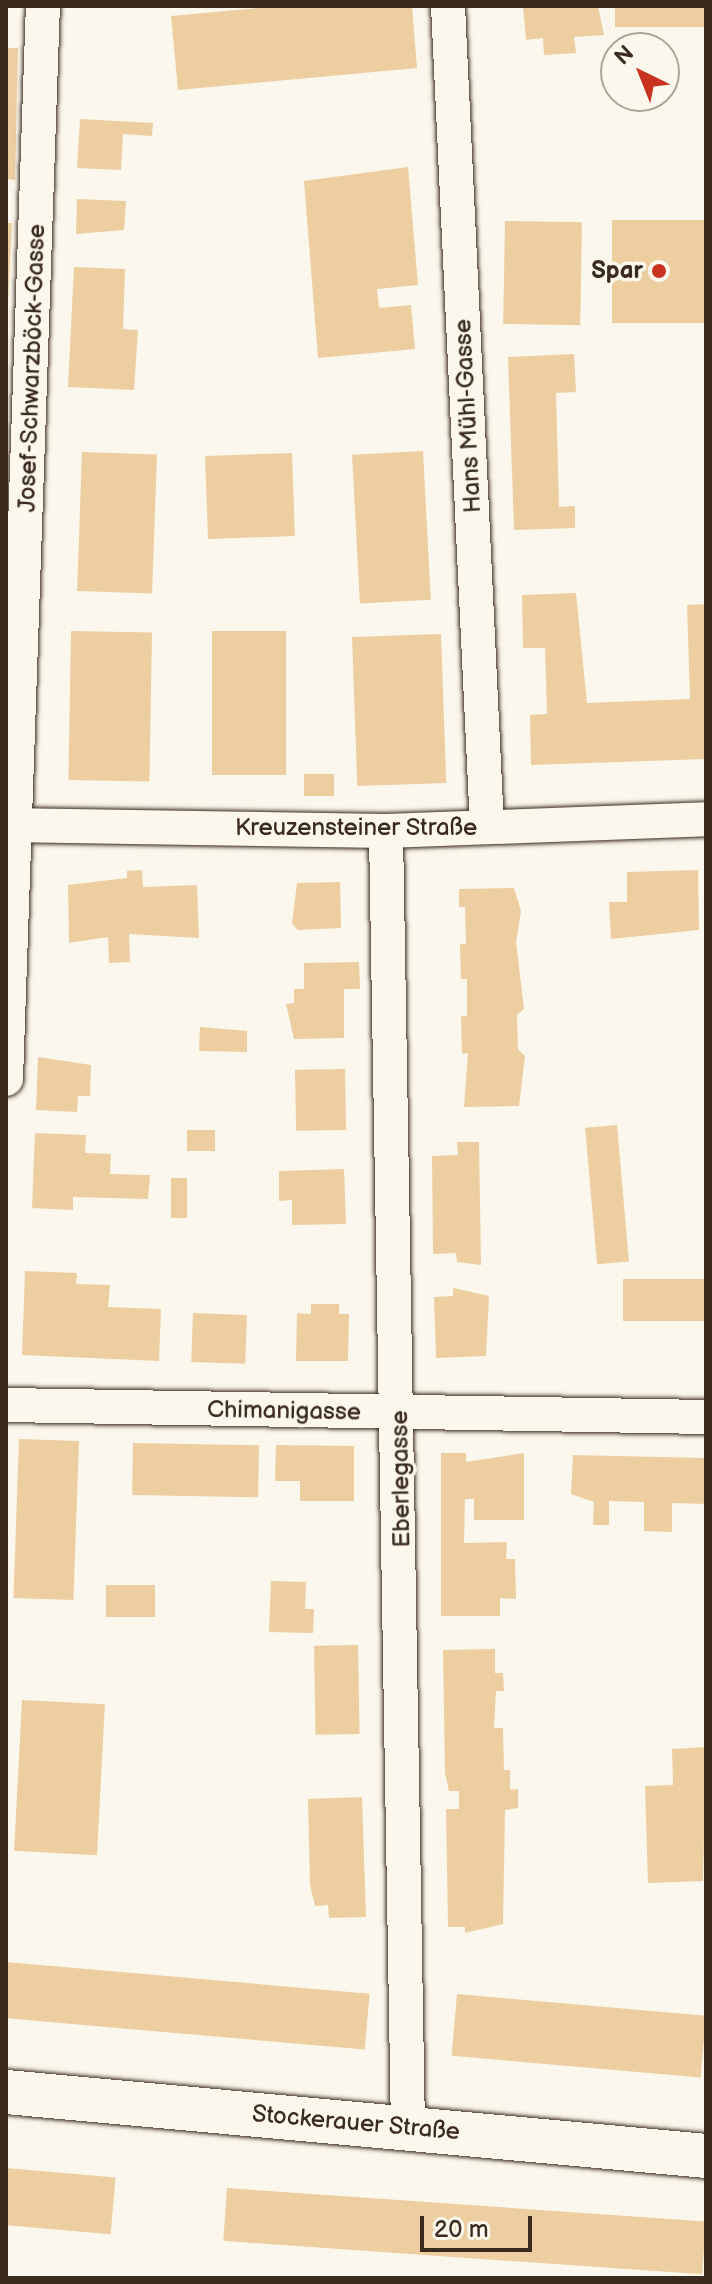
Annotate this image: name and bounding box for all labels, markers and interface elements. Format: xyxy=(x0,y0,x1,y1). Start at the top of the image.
north arrow xyxy=(600,32,680,112)
text: N xyxy=(609,40,640,71)
street label: Josef-Schwarzböck-Gasse xyxy=(13,223,51,513)
place label: Spar xyxy=(591,257,643,285)
marker: Spar xyxy=(650,262,668,280)
street label: Hans Mühl-Gasse xyxy=(449,318,487,514)
street label: Kreuzensteiner Straße xyxy=(235,814,477,842)
street label: Chimanigasse xyxy=(207,1395,361,1427)
street label: Eberlegasse xyxy=(385,1410,417,1548)
street label: Stockerauer Straße xyxy=(251,2100,461,2146)
scale bar xyxy=(424,2200,536,2250)
text: 20 m xyxy=(434,2215,489,2244)

